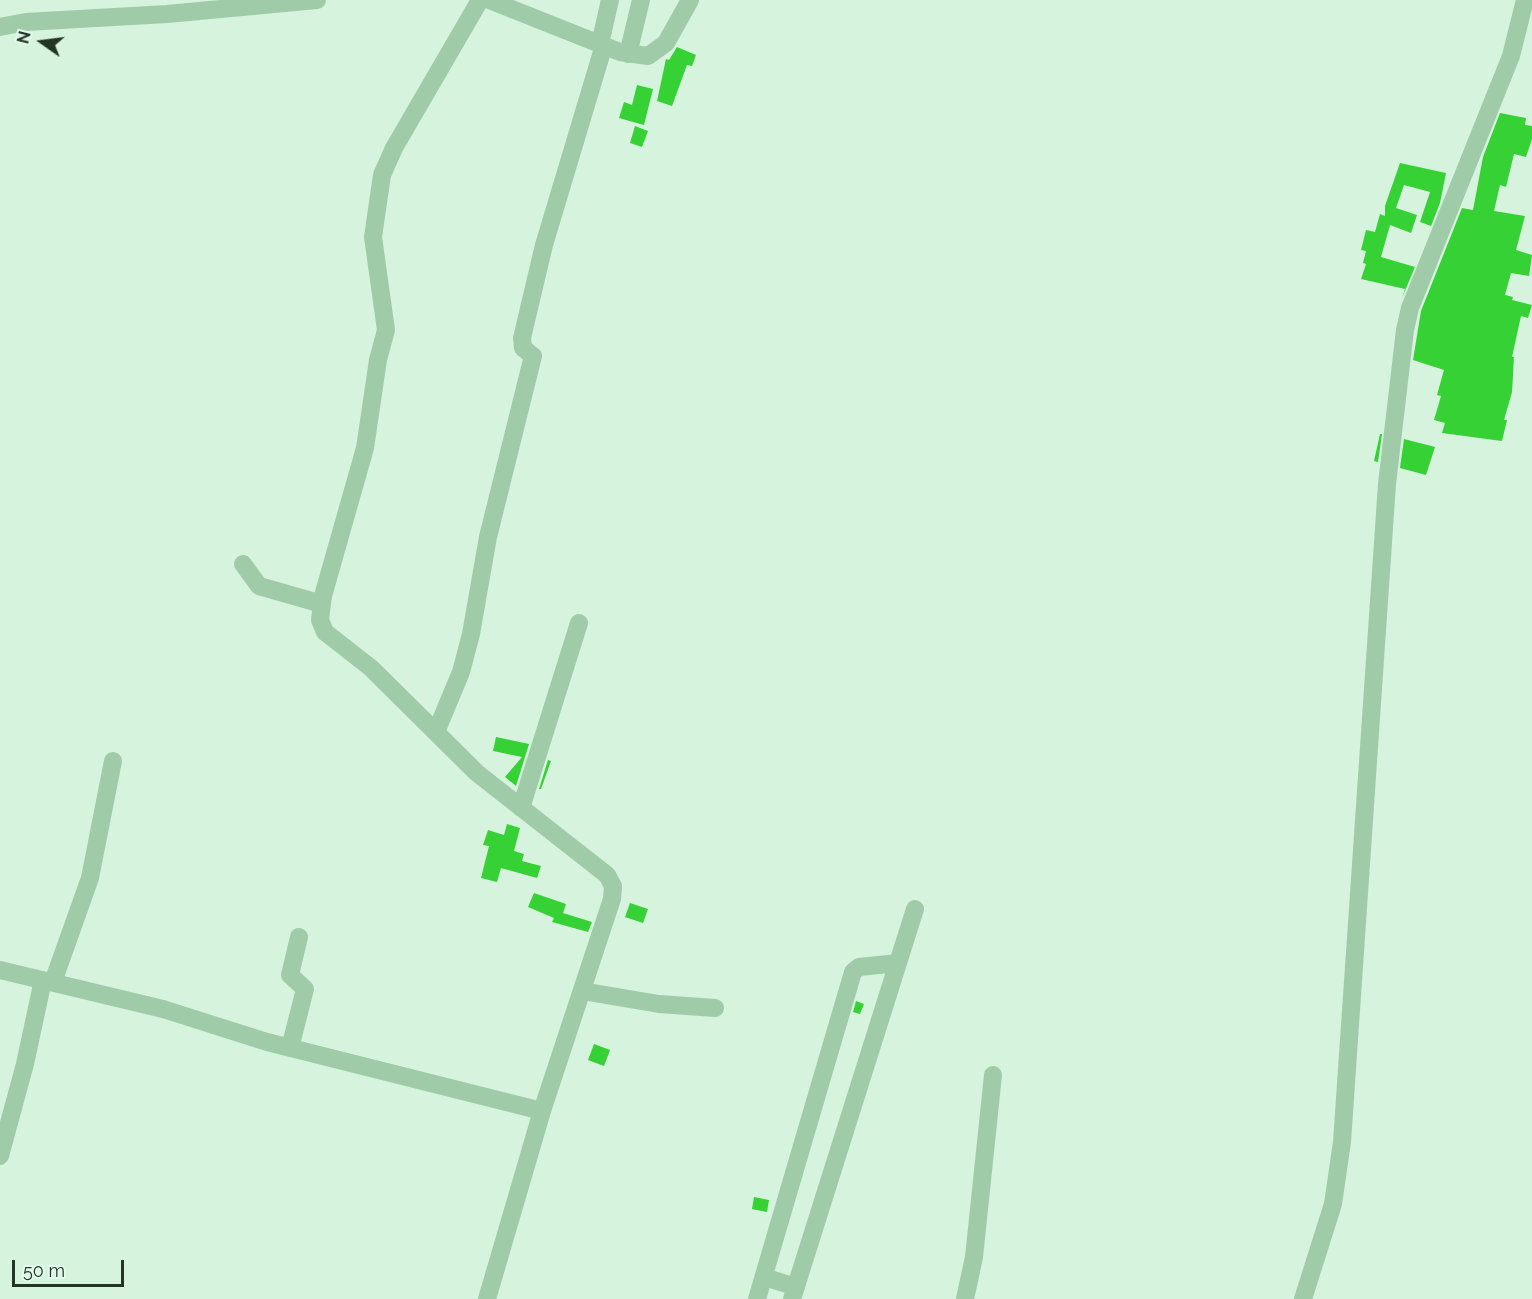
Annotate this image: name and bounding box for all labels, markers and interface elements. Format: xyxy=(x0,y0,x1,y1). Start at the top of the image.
north arrow xyxy=(12,12,72,72)
text: N xyxy=(13,29,35,46)
scale bar xyxy=(15,1248,128,1286)
text: 50 m xyxy=(23,1260,65,1281)

